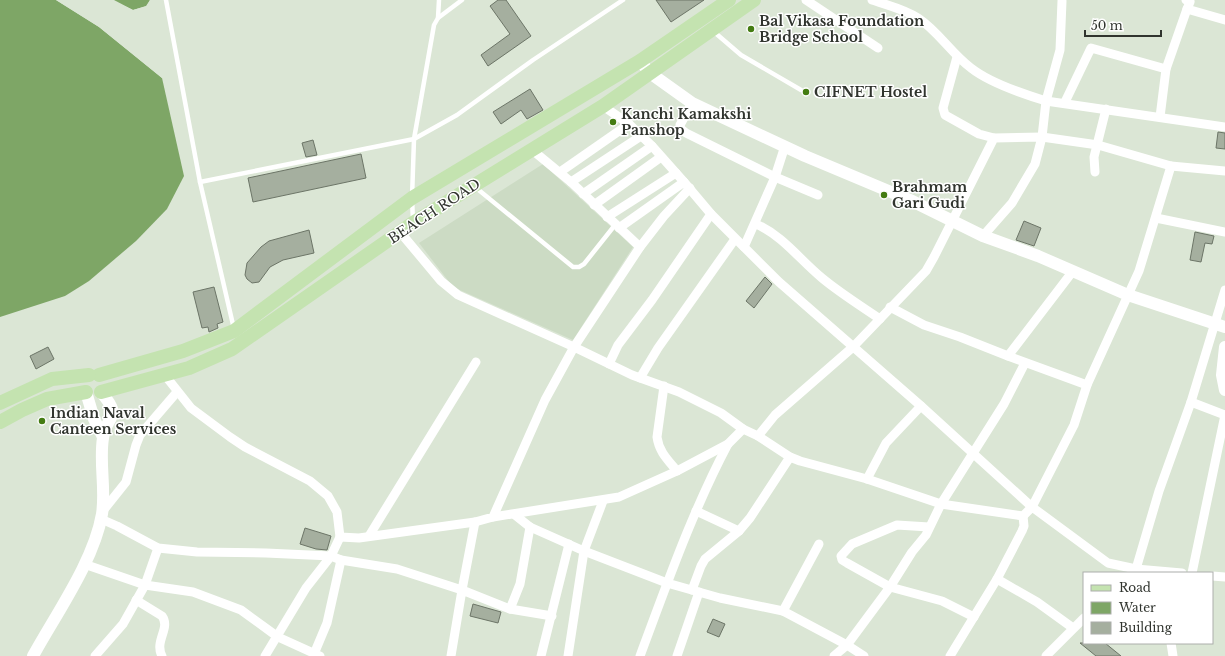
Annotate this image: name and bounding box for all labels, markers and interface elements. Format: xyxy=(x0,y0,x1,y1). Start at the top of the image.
place label: Bal Vikasa Foundation Bridge School xyxy=(759,12,924,46)
scale bar xyxy=(1085,12,1161,38)
text: 50 m xyxy=(1091,18,1123,33)
marker: Bal Vikasa Foundation Bridge School xyxy=(746,24,756,34)
place label: CIFNET Hostel xyxy=(814,83,927,101)
marker: CIFNET Hostel xyxy=(801,87,811,97)
place label: Kanchi Kamakshi Panshop xyxy=(621,105,751,139)
marker: Kanchi Kamakshi Panshop xyxy=(608,117,618,127)
street label: BEACH ROAD xyxy=(385,174,483,248)
place label: Brahmam Gari Gudi xyxy=(892,178,968,212)
marker: Brahmam Gari Gudi xyxy=(879,190,889,200)
place label: Indian Naval Canteen Services xyxy=(50,404,177,438)
marker: Indian Naval Canteen Services xyxy=(37,416,47,426)
legend xyxy=(1083,572,1213,644)
text: Road xyxy=(1119,580,1151,595)
text: Water xyxy=(1118,600,1156,615)
text: Building xyxy=(1119,620,1173,635)

